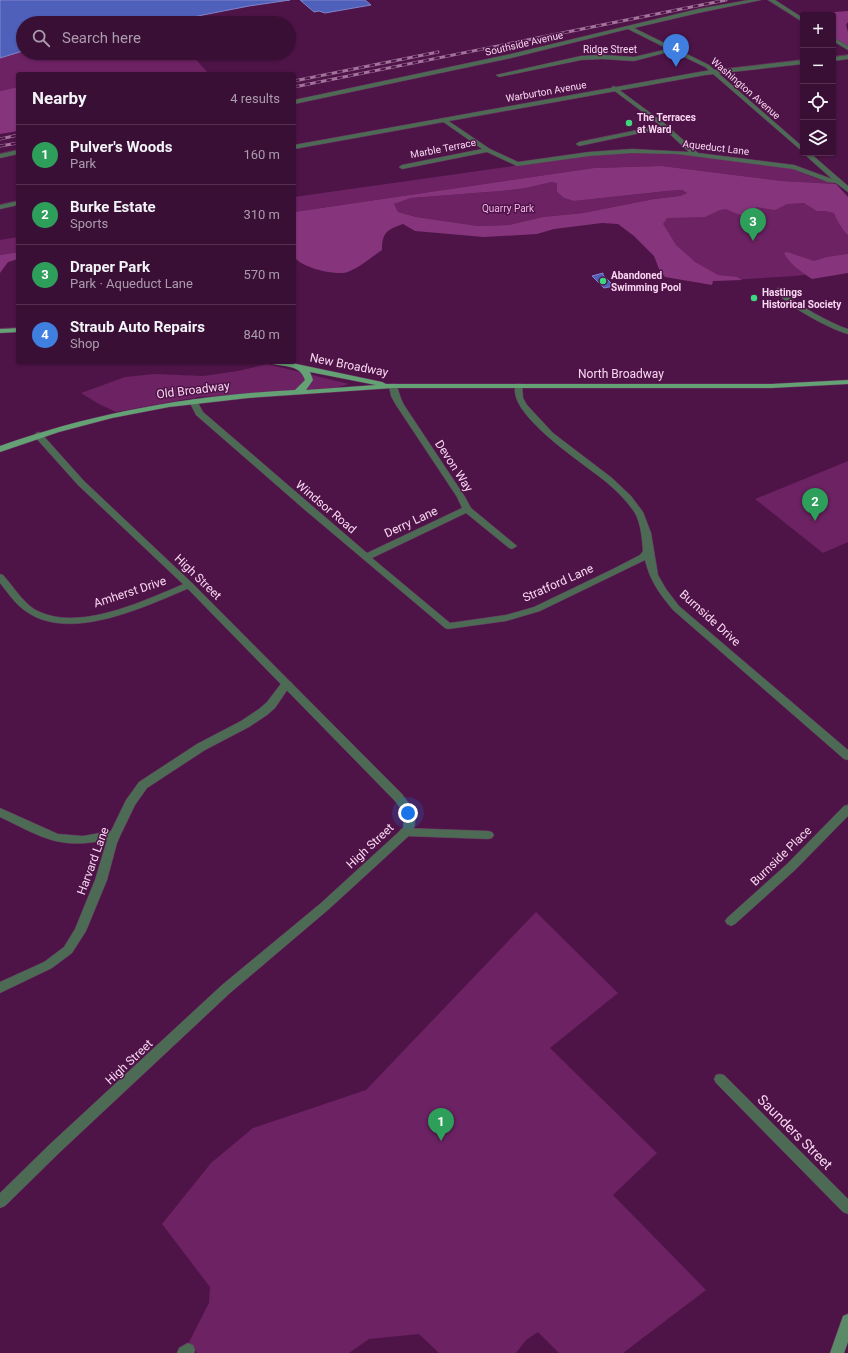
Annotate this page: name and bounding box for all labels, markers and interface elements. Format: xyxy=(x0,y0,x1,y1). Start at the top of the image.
map controls xyxy=(800,12,836,156)
button: + xyxy=(800,12,836,48)
search box xyxy=(16,16,296,60)
icon: search xyxy=(30,27,52,49)
text: Search here xyxy=(62,29,141,47)
street label: Southside Avenue xyxy=(484,29,564,58)
pin: 4 xyxy=(663,34,689,67)
street label: Ridge Street xyxy=(583,44,637,55)
button: − xyxy=(800,48,836,84)
street label: Washington Avenue xyxy=(709,55,782,121)
street label: Warburton Avenue xyxy=(505,79,587,104)
button: locate xyxy=(800,84,836,120)
text: Nearby xyxy=(32,88,87,108)
text: 4 results xyxy=(230,91,280,106)
place label: The Terraces at Ward xyxy=(637,112,696,135)
marker: The Terraces at Ward xyxy=(624,118,634,128)
button: layers xyxy=(800,120,836,156)
street label: Marble Terrace xyxy=(409,137,477,160)
text: Pulver's Woods xyxy=(70,138,172,156)
street label: Aqueduct Lane xyxy=(682,138,750,157)
text: 1 xyxy=(41,147,49,162)
text: 160 m xyxy=(243,147,280,162)
text: Park xyxy=(70,156,96,171)
text: Burke Estate xyxy=(70,198,156,216)
park label: Quarry Park xyxy=(482,203,535,214)
text: 2 xyxy=(41,207,49,222)
text: 310 m xyxy=(243,207,280,222)
pin: 3 xyxy=(740,208,766,241)
text: Sports xyxy=(70,216,108,231)
text: Draper Park xyxy=(70,258,150,276)
text: 3 xyxy=(41,267,49,282)
text: 570 m xyxy=(243,267,280,282)
place label: Abandoned Swimming Pool xyxy=(611,270,682,293)
text: Park · Aqueduct Lane xyxy=(70,276,193,291)
marker: Abandoned Swimming Pool xyxy=(598,276,608,286)
place label: Hastings Historical Society xyxy=(762,287,842,310)
marker: Hastings Historical Society xyxy=(749,293,759,303)
text: Straub Auto Repairs xyxy=(70,318,205,336)
text: 4 xyxy=(41,327,49,342)
text: 840 m xyxy=(243,327,280,342)
text: Shop xyxy=(70,336,100,351)
street label: New Broadway xyxy=(309,351,390,380)
street label: North Broadway xyxy=(578,367,664,381)
street label: Old Broadway xyxy=(156,379,231,401)
street label: Devon Way xyxy=(432,437,476,495)
street label: Windsor Road xyxy=(293,478,359,536)
pin: 2 xyxy=(802,488,828,521)
street label: Derry Lane xyxy=(382,504,440,540)
street label: High Street xyxy=(172,551,224,603)
street label: Stratford Lane xyxy=(520,561,596,605)
street label: Amherst Drive xyxy=(92,574,168,610)
street label: Burnside Drive xyxy=(677,587,743,649)
your location xyxy=(398,803,418,823)
street label: High Street xyxy=(343,821,397,871)
street label: Burnside Place xyxy=(747,823,815,889)
street label: Harvard Lane xyxy=(74,825,112,897)
street label: High Street xyxy=(102,1037,156,1087)
street label: Saunders Street xyxy=(754,1091,836,1173)
pin: 1 xyxy=(428,1108,454,1141)

